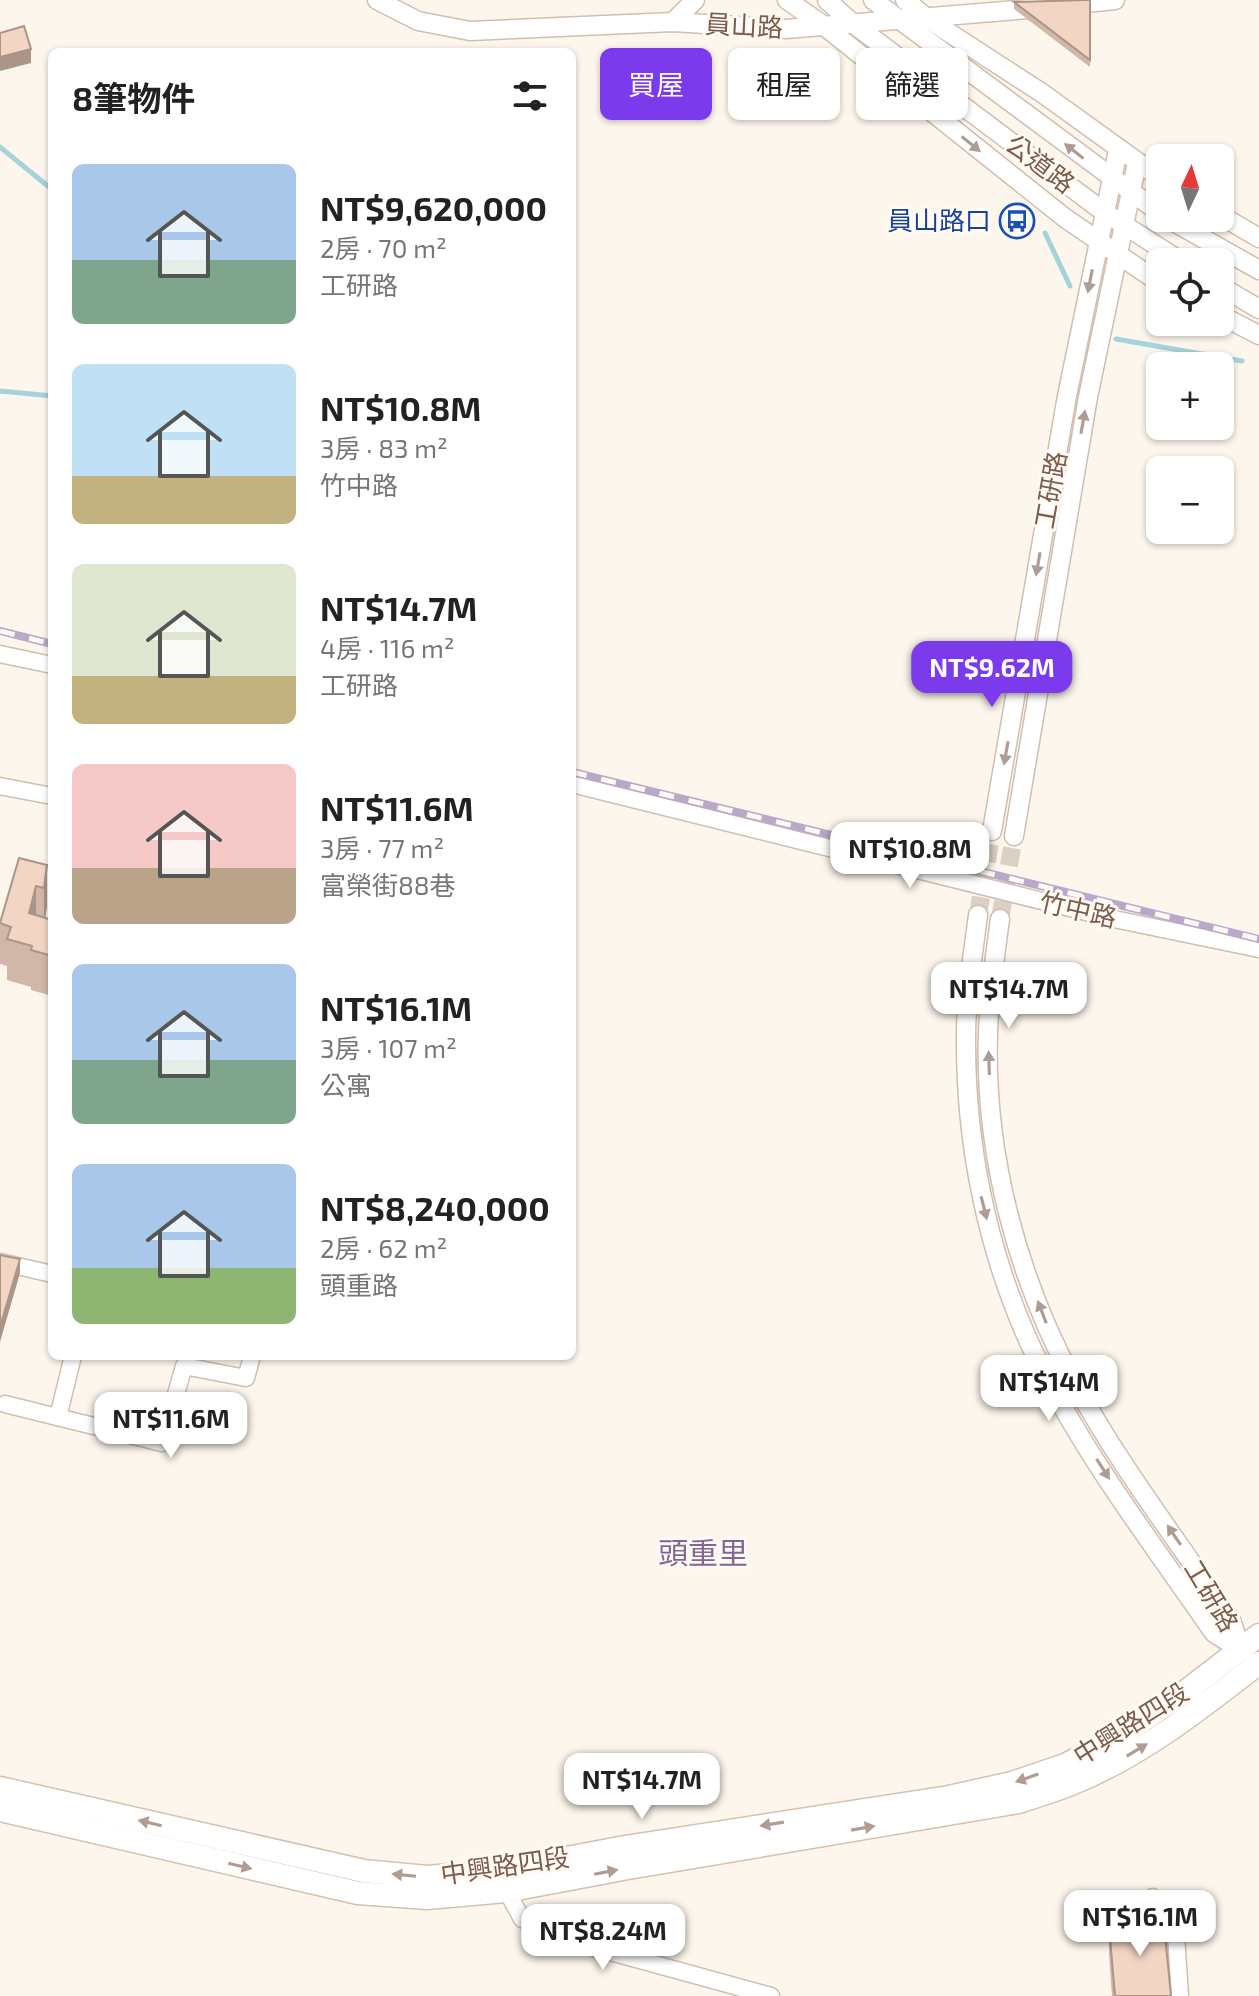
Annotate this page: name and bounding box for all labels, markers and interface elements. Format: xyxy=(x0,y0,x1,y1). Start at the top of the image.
street label: 員山路 xyxy=(704,7,784,42)
chip: 買屋 xyxy=(600,48,712,120)
chip: 租屋 xyxy=(728,48,840,120)
chip: 篩選 xyxy=(856,48,968,120)
icon: filters xyxy=(508,74,552,118)
text: 8筆物件 xyxy=(72,77,195,118)
street label: 公道路 xyxy=(1000,127,1081,199)
one-way arrow xyxy=(961,135,981,151)
one-way arrow xyxy=(1064,143,1084,160)
north arrow xyxy=(1146,144,1234,232)
map controls xyxy=(1146,144,1234,544)
text: NT$9,620,000 xyxy=(320,187,547,228)
icon: home xyxy=(136,196,232,292)
bus stop icon: 員山路口 xyxy=(998,202,1036,240)
place label: 員山路口 xyxy=(887,204,991,235)
text: 2房 · 70 m² xyxy=(320,232,447,263)
button: locate xyxy=(1146,248,1234,336)
one-way arrow xyxy=(1083,268,1095,293)
text: 工研路 xyxy=(320,269,398,300)
button: + xyxy=(1146,352,1234,440)
text: NT$10.8M xyxy=(320,387,481,428)
icon: home xyxy=(136,396,232,492)
one-way arrow xyxy=(1078,409,1090,434)
text: 3房 · 83 m² xyxy=(320,432,448,463)
street label: 工研路 xyxy=(1027,449,1072,531)
button: − xyxy=(1146,456,1234,544)
text: 竹中路 xyxy=(320,469,398,500)
one-way arrow xyxy=(1031,552,1044,577)
text: NT$14.7M xyxy=(320,587,477,628)
icon: home xyxy=(136,596,232,692)
text: 4房 · 116 m² xyxy=(320,632,455,663)
pin: NT$9.62M xyxy=(909,641,1075,709)
text: NT$9.62M xyxy=(929,651,1055,682)
text: 工研路 xyxy=(320,669,398,700)
one-way arrow xyxy=(999,741,1011,766)
text: NT$11.6M xyxy=(320,787,474,828)
icon: home xyxy=(136,796,232,892)
pin: NT$10.8M xyxy=(827,822,993,890)
text: 3房 · 77 m² xyxy=(320,832,444,863)
text: NT$10.8M xyxy=(848,832,972,863)
text: 富榮街88巷 xyxy=(320,869,456,900)
street label: 竹中路 xyxy=(1037,885,1120,932)
pin: NT$14.7M xyxy=(926,962,1092,1030)
text: NT$14.7M xyxy=(949,972,1069,1003)
text: NT$16.1M xyxy=(320,987,472,1028)
icon: home xyxy=(136,996,232,1092)
text: 3房 · 107 m² xyxy=(320,1032,457,1063)
one-way arrow xyxy=(982,1050,995,1075)
text: 公寓 xyxy=(320,1069,372,1100)
text: NT$8,240,000 xyxy=(320,1187,550,1228)
icon: home xyxy=(136,1196,232,1292)
one-way arrow xyxy=(979,1196,991,1221)
text: 2房 · 62 m² xyxy=(320,1232,447,1263)
text: 頭重路 xyxy=(320,1269,398,1300)
one-way arrow xyxy=(1035,1300,1048,1324)
pin: NT$14M xyxy=(984,1355,1114,1423)
text: NT$14M xyxy=(998,1365,1100,1396)
pin: NT$11.6M xyxy=(88,1392,254,1460)
text: NT$11.6M xyxy=(112,1402,230,1433)
one-way arrow xyxy=(1095,1458,1109,1480)
one-way arrow xyxy=(1167,1525,1182,1546)
district label: 頭重里 xyxy=(658,1534,748,1570)
street label: 工研路 xyxy=(1179,1554,1246,1637)
street label: 中興路四段 xyxy=(1067,1675,1194,1770)
one-way arrow xyxy=(1126,1743,1148,1757)
pin: NT$14.7M xyxy=(559,1753,725,1821)
text: NT$14.7M xyxy=(582,1763,702,1794)
one-way arrow xyxy=(1015,1773,1039,1785)
one-way arrow xyxy=(137,1816,162,1828)
one-way arrow xyxy=(759,1819,784,1831)
one-way arrow xyxy=(850,1822,875,1834)
street label: 中興路四段 xyxy=(438,1840,571,1889)
one-way arrow xyxy=(227,1860,252,1872)
one-way arrow xyxy=(594,1865,619,1878)
one-way arrow xyxy=(391,1869,416,1882)
pin: NT$16.1M xyxy=(1057,1890,1223,1958)
text: NT$16.1M xyxy=(1082,1900,1198,1931)
pin: NT$8.24M xyxy=(520,1904,686,1972)
text: NT$8.24M xyxy=(539,1914,667,1945)

